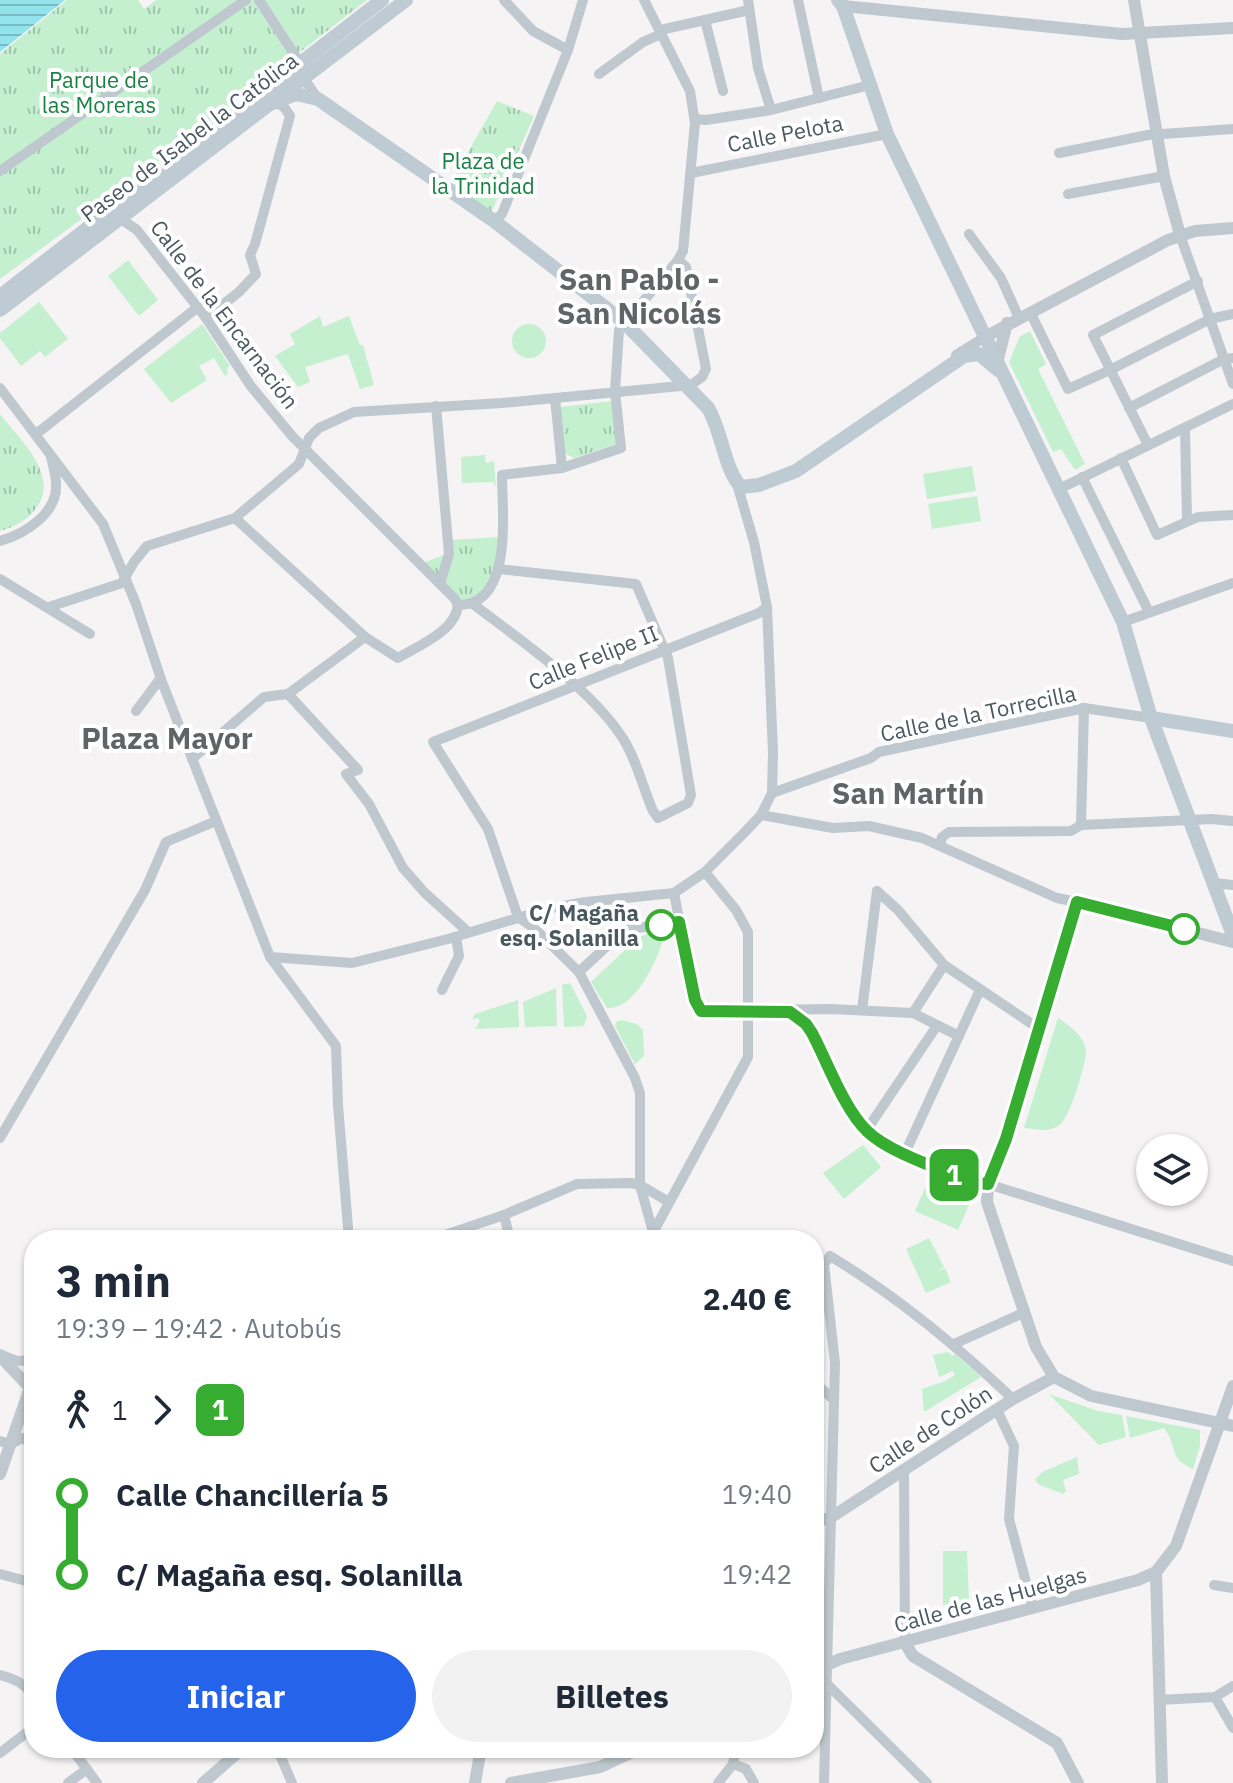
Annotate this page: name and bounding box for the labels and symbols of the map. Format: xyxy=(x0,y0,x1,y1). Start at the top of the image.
street label: Paseo de Isabel la Católica xyxy=(74,46,304,228)
park label: Parque de las Moreras xyxy=(42,65,156,119)
street label: Calle Pelota xyxy=(725,108,846,158)
park label: Plaza de la Trinidad xyxy=(431,146,535,200)
street label: Calle de la Encarnación xyxy=(144,214,306,414)
district label: San Pablo - San Nicolás xyxy=(557,259,721,332)
street label: Calle Felipe II xyxy=(524,618,662,696)
street label: Calle de la Torrecilla xyxy=(878,678,1079,748)
district label: Plaza Mayor xyxy=(81,718,253,757)
district label: San Martín xyxy=(832,773,984,812)
place label: C/ Magaña esq. Solanilla xyxy=(500,898,639,952)
marker: C/ Magaña esq. Solanilla xyxy=(646,910,676,940)
unlabelled marker xyxy=(1169,914,1199,944)
line badge: 1 xyxy=(928,1149,980,1201)
street label: Calle de Colón xyxy=(863,1378,997,1480)
street label: Calle de las Huelgas xyxy=(890,1559,1090,1639)

